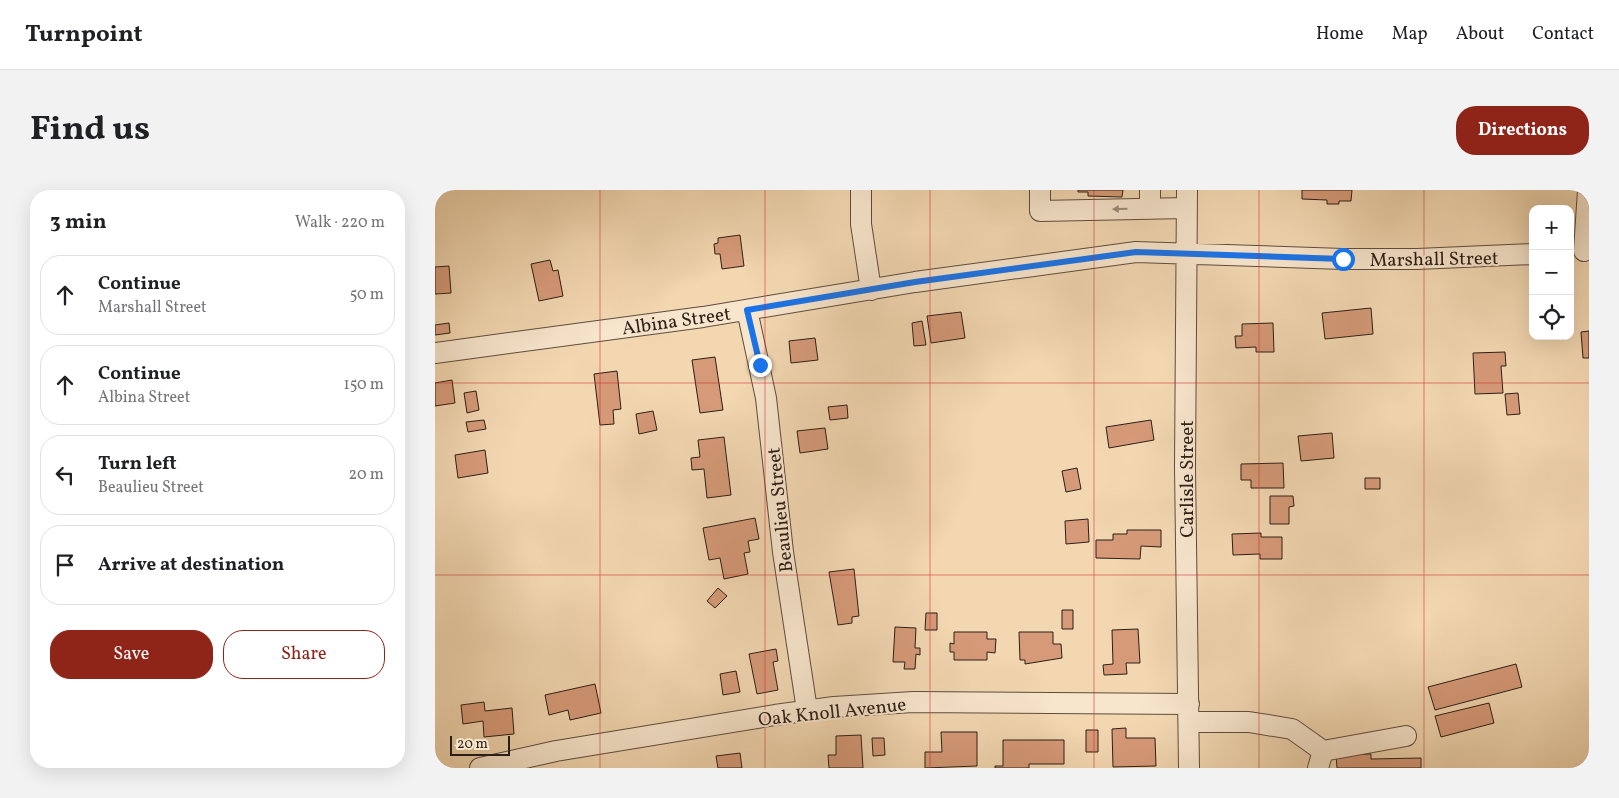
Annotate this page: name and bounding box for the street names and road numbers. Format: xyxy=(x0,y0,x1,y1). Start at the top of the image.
street label: Marshall Street xyxy=(1369,246,1499,274)
street label: Albina Street xyxy=(620,301,733,342)
street label: Carlisle Street xyxy=(1175,420,1201,538)
street label: Beaulieu Street xyxy=(761,446,800,574)
street label: Oak Knoll Avenue xyxy=(757,692,908,734)

